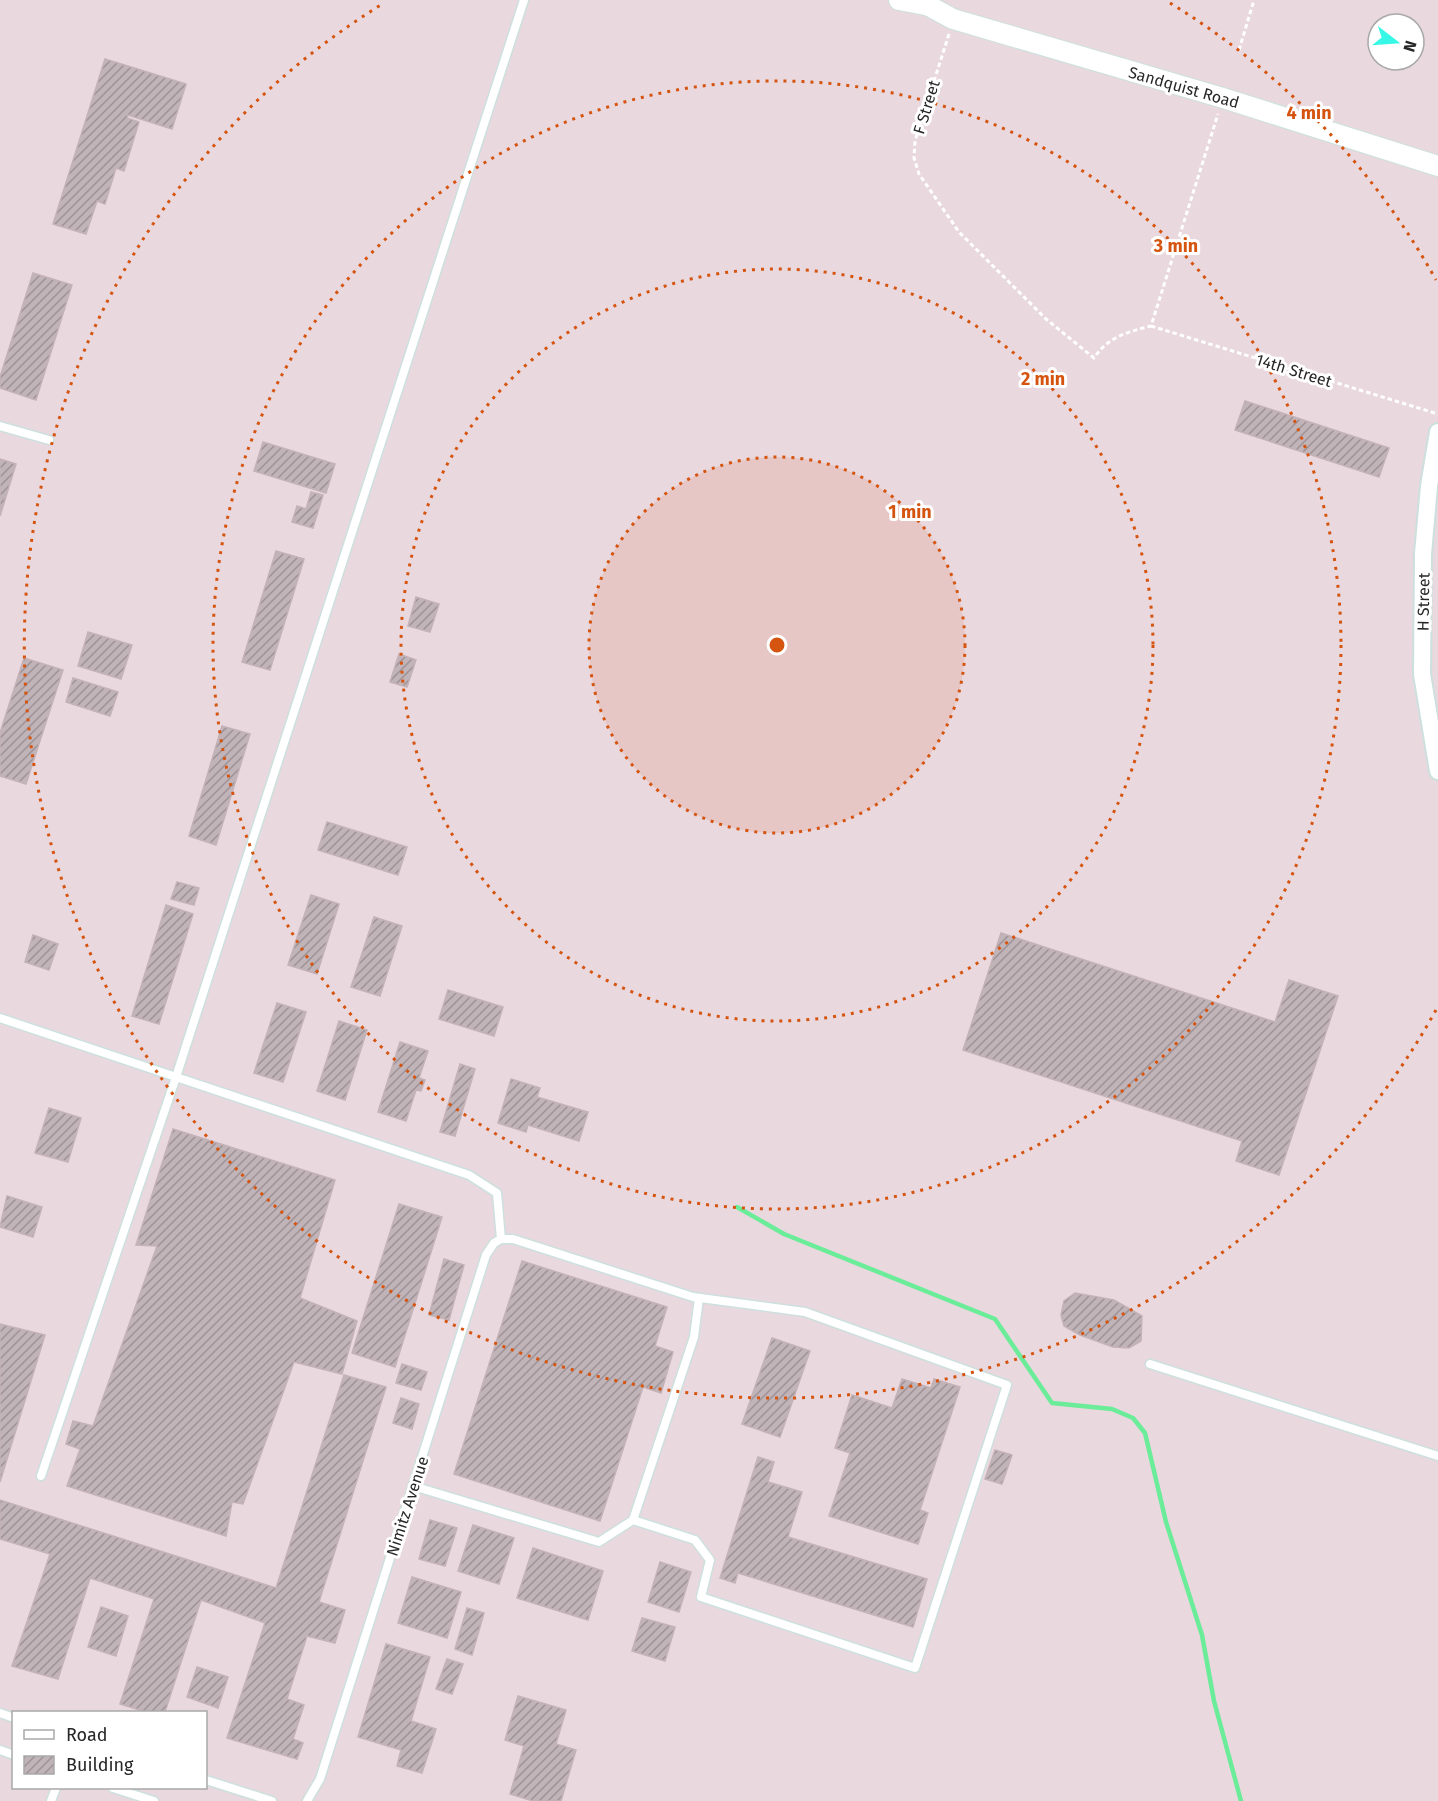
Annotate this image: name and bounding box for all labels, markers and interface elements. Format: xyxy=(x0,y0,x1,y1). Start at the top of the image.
north arrow xyxy=(1366,12,1426,72)
text: N xyxy=(1399,38,1421,54)
street label: Sandquist Road xyxy=(1126,63,1241,112)
street label: F Street xyxy=(909,78,944,136)
text: 4 min xyxy=(1286,102,1332,124)
text: 3 min xyxy=(1153,235,1198,257)
street label: 14th Street xyxy=(1254,350,1334,391)
text: 2 min xyxy=(1021,368,1065,390)
text: 1 min xyxy=(888,501,932,523)
street label: H Street xyxy=(1413,572,1434,631)
centre of rings xyxy=(767,635,787,655)
street label: Nimitz Avenue xyxy=(382,1454,433,1558)
legend xyxy=(12,1711,207,1789)
text: Road xyxy=(66,1724,108,1746)
text: Building xyxy=(66,1754,134,1776)

